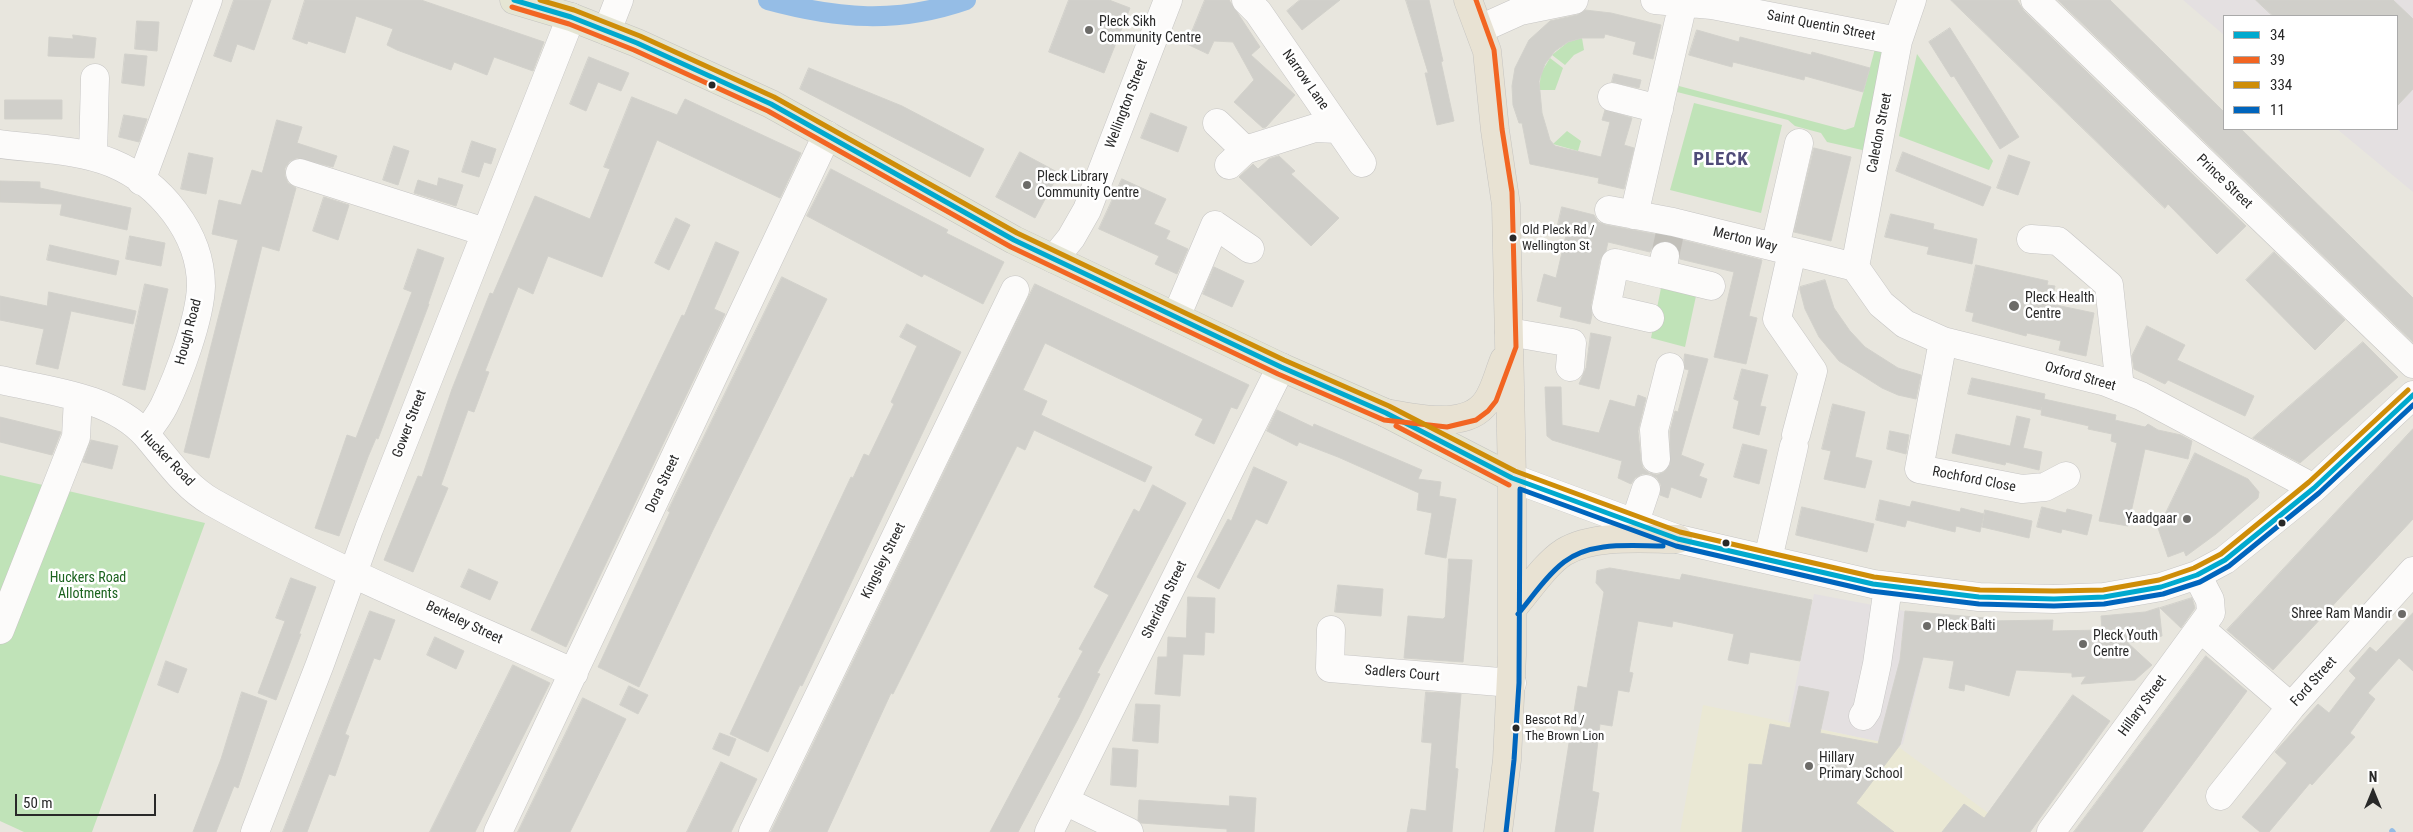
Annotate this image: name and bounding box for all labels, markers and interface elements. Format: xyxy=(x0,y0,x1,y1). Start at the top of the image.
street label: Saint Quentin Street xyxy=(1765,7,1877,45)
place label: Pleck Sikh Community Centre xyxy=(1099,14,1201,46)
legend xyxy=(2223,15,2398,130)
marker: Pleck Sikh Community Centre xyxy=(1083,24,1095,36)
text: 34 xyxy=(2270,26,2285,44)
street label: Narrow Lane xyxy=(1278,47,1332,113)
text: 39 xyxy=(2270,51,2285,69)
street label: Wellington Street xyxy=(1102,57,1152,151)
text: 334 xyxy=(2270,76,2292,94)
unlabelled marker xyxy=(707,80,717,90)
street label: Caledon Street xyxy=(1864,92,1896,174)
text: 11 xyxy=(2270,101,2285,119)
district label: PLECK xyxy=(1693,149,1749,171)
street label: Prince Street xyxy=(2193,151,2255,213)
place label: Pleck Library Community Centre xyxy=(1037,169,1139,202)
marker: Pleck Library Community Centre xyxy=(1021,179,1033,191)
place label: Old Pleck Rd / Wellington St xyxy=(1522,223,1595,254)
street label: Merton Way xyxy=(1711,224,1779,256)
marker: Old Pleck Rd / Wellington St xyxy=(1508,233,1518,243)
place label: Pleck Health Centre xyxy=(2025,290,2095,322)
street label: Hough Road xyxy=(172,297,206,367)
marker: Pleck Health Centre xyxy=(2007,299,2021,313)
street label: Oxford Street xyxy=(2043,359,2117,395)
street label: Gower Street xyxy=(389,388,431,460)
street label: Hucker Road xyxy=(137,428,197,490)
street label: Dora Street xyxy=(642,452,684,516)
street label: Rochford Close xyxy=(1931,464,2017,496)
place label: Yaadgaar xyxy=(2125,511,2177,527)
marker: Yaadgaar xyxy=(2181,513,2193,525)
unlabelled marker xyxy=(2277,518,2287,528)
street label: Kingsley Street xyxy=(858,520,910,602)
unlabelled marker xyxy=(1721,538,1731,548)
street label: Sheridan Street xyxy=(1139,558,1191,642)
park label: Huckers Road Allotments xyxy=(50,570,126,602)
street label: Berkeley Street xyxy=(423,598,505,648)
place label: Shree Ram Mandir xyxy=(2291,606,2392,622)
marker: Shree Ram Mandir xyxy=(2396,608,2408,620)
place label: Pleck Balti xyxy=(1937,618,1995,634)
marker: Pleck Balti xyxy=(1921,620,1933,632)
place label: Pleck Youth Centre xyxy=(2093,628,2158,660)
marker: Pleck Youth Centre xyxy=(2077,638,2089,650)
street label: Ford Street xyxy=(2287,654,2341,710)
street label: Sadlers Court xyxy=(1364,662,1440,686)
street label: Hillary Street xyxy=(2115,672,2171,740)
place label: Bescot Rd / The Brown Lion xyxy=(1525,713,1604,744)
marker: Bescot Rd / The Brown Lion xyxy=(1511,723,1521,733)
place label: Hillary Primary School xyxy=(1819,750,1903,782)
marker: Hillary Primary School xyxy=(1803,760,1815,772)
north arrow xyxy=(2348,767,2398,817)
text: N xyxy=(2369,769,2377,785)
scale bar xyxy=(18,784,159,816)
text: 50 m xyxy=(23,794,53,812)

